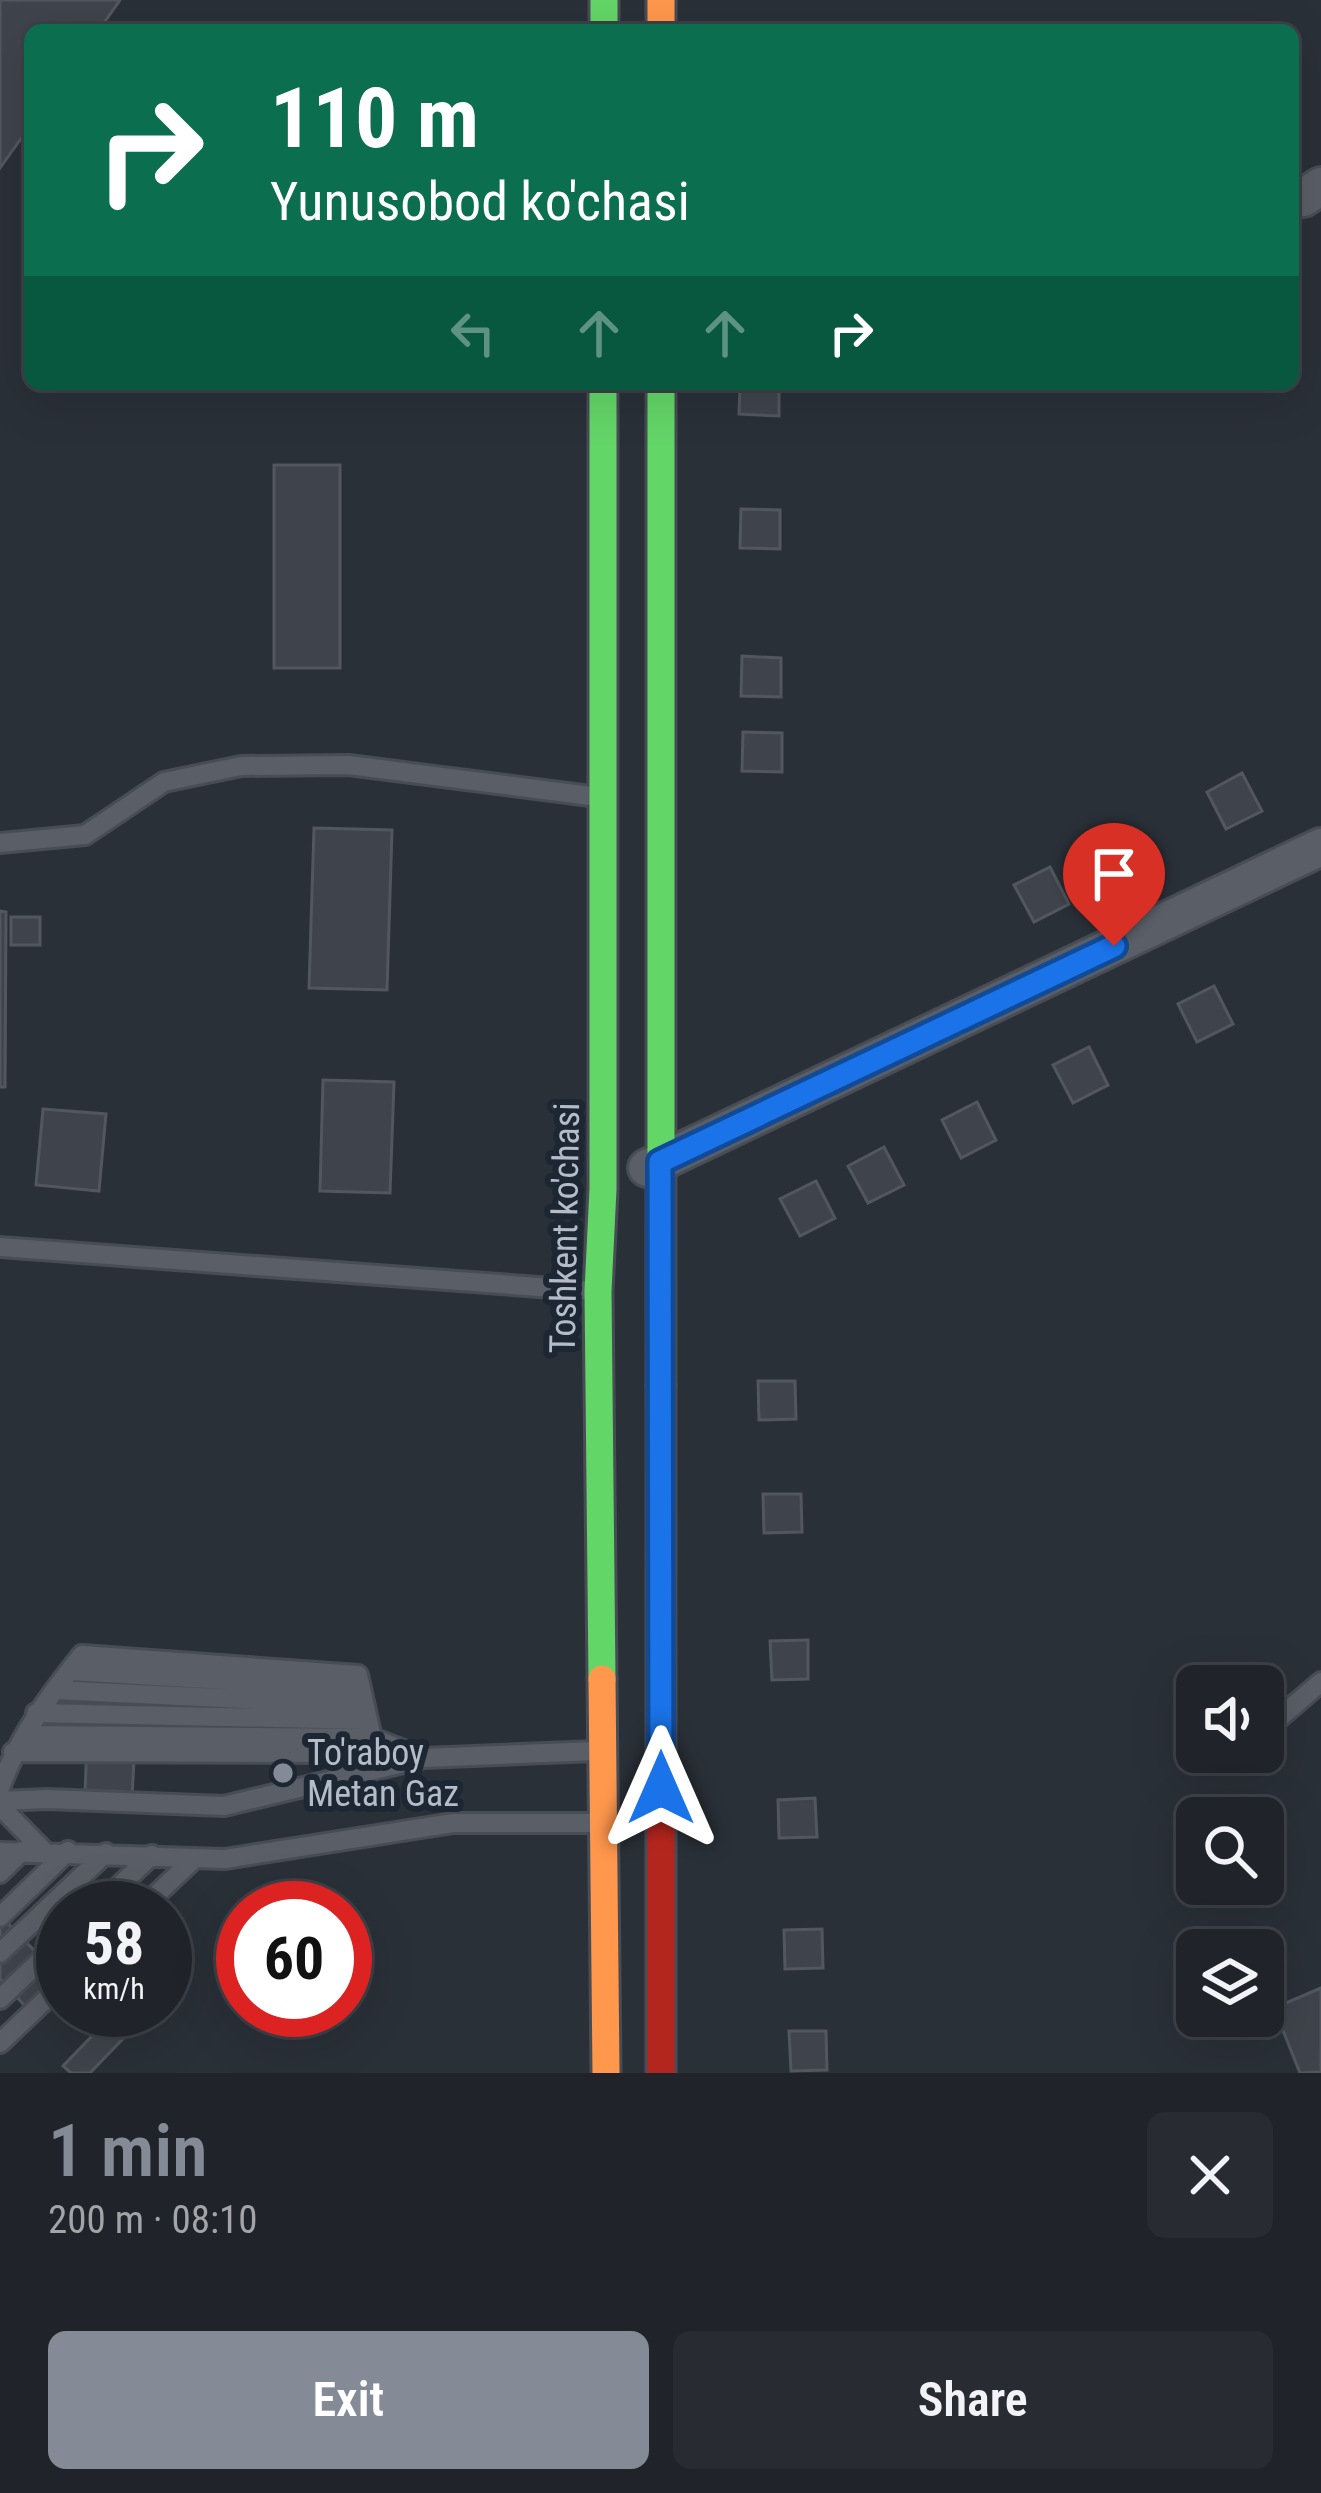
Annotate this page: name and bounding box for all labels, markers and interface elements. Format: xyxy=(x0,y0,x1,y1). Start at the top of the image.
text: 110 m xyxy=(270,69,479,168)
icon: right xyxy=(72,72,228,228)
text: Yunusobod ko'chasi xyxy=(270,170,690,233)
icon: left xyxy=(440,300,506,366)
icon: ahead xyxy=(566,300,632,366)
icon: ahead xyxy=(692,300,758,366)
icon: right xyxy=(818,300,884,366)
pin xyxy=(1063,823,1165,946)
icon: arrive xyxy=(1081,841,1147,907)
street label: Toshkent ko'chasi xyxy=(542,1102,588,1354)
map controls xyxy=(1176,1665,1284,2037)
button: sound xyxy=(1176,1665,1284,1773)
position arrow xyxy=(598,1725,724,1851)
place label: To'raboy Metan Gaz xyxy=(307,1732,459,1815)
marker: To'raboy Metan Gaz xyxy=(270,1760,296,1786)
button: search xyxy=(1176,1797,1284,1905)
speed limit sign: 60 xyxy=(216,1881,372,2037)
text: 58 xyxy=(84,1908,144,1979)
button: layers xyxy=(1176,1929,1284,2037)
text: km/h xyxy=(83,1971,145,2006)
text: 1 min xyxy=(48,2109,207,2194)
button: close xyxy=(1147,2112,1273,2238)
text: 200 m · 08:10 xyxy=(48,2197,258,2243)
button: Exit xyxy=(48,2331,649,2469)
button: Share xyxy=(673,2331,1273,2469)

